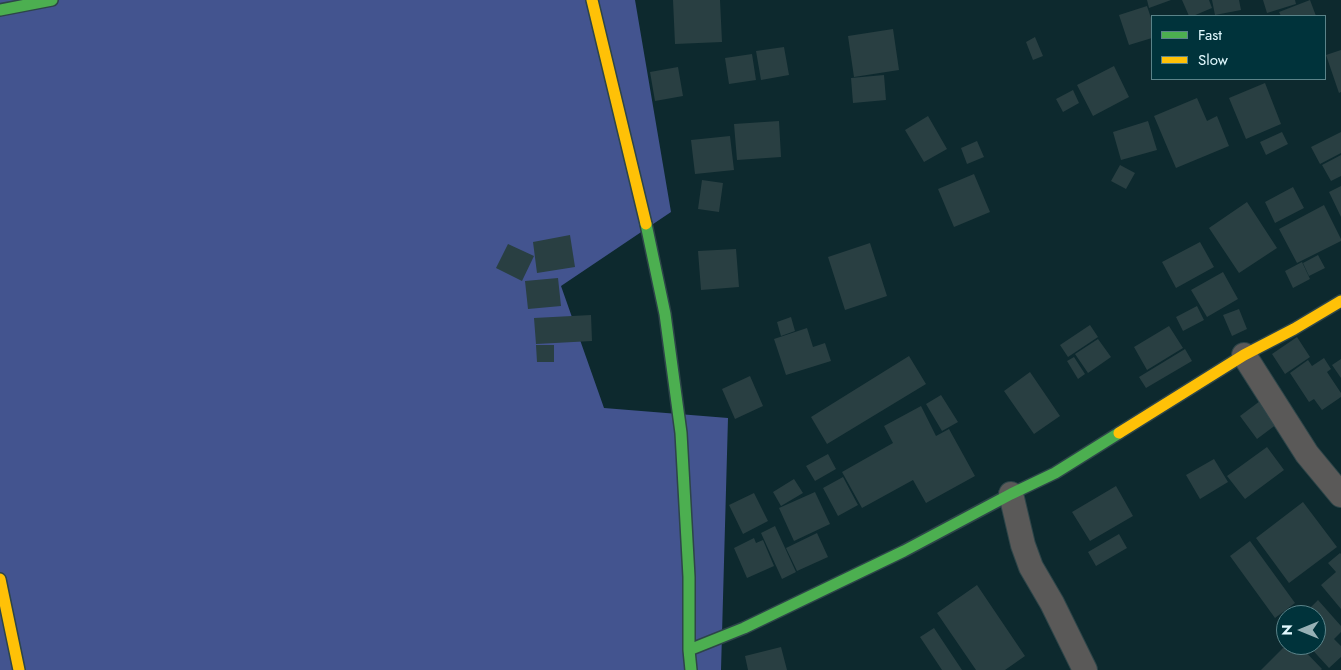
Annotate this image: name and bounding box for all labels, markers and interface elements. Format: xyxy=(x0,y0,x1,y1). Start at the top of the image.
legend xyxy=(1151,15,1326,80)
text: Fast xyxy=(1198,24,1222,46)
text: Slow xyxy=(1198,49,1228,71)
north arrow xyxy=(1276,605,1326,655)
text: N xyxy=(1277,624,1297,636)

